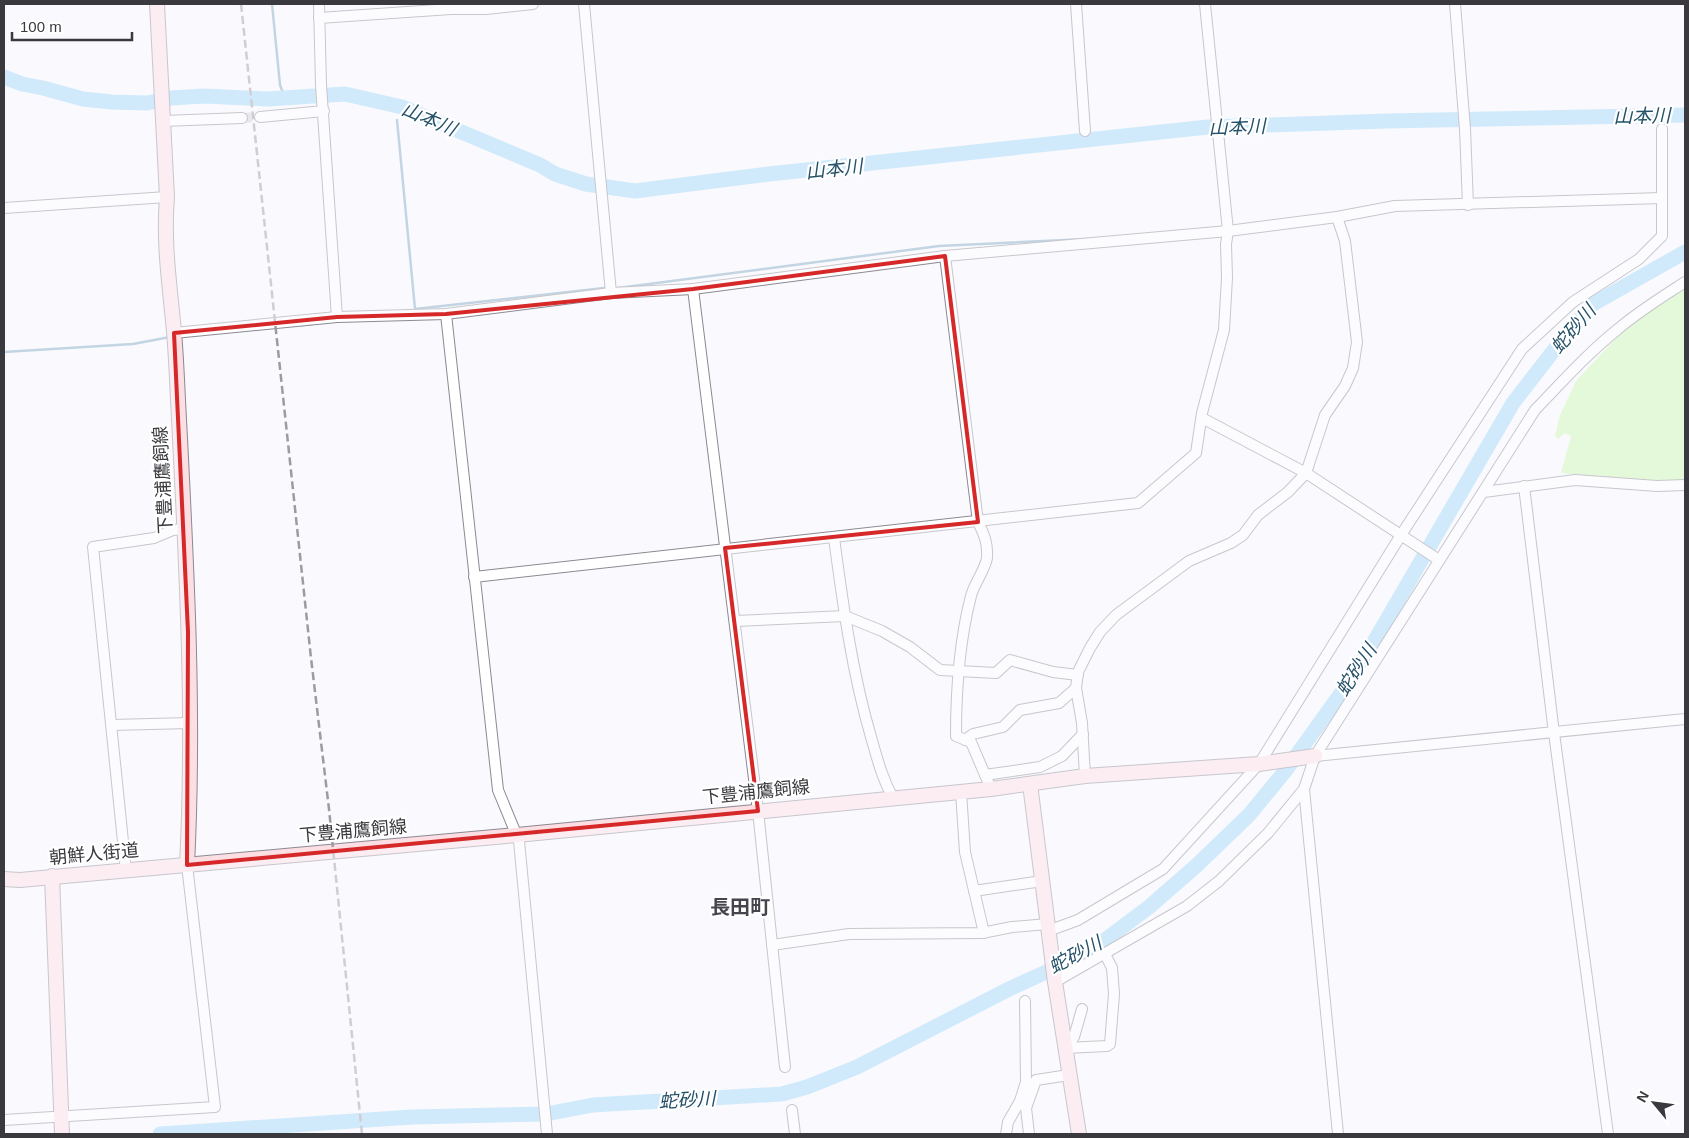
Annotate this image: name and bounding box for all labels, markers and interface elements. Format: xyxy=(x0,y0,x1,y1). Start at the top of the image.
scale bar xyxy=(12,10,132,42)
text: 100 m xyxy=(20,18,62,35)
water label: 山本川 xyxy=(399,98,461,141)
water label: 山本川 xyxy=(1613,105,1673,127)
water label: 山本川 xyxy=(1208,115,1268,138)
water label: 山本川 xyxy=(805,155,865,182)
water label: 蛇砂川 xyxy=(1546,299,1601,357)
street label: 下豊浦鷹飼線 xyxy=(150,426,176,534)
water label: 蛇砂川 xyxy=(1332,639,1381,700)
street label: 下豊浦鷹飼線 xyxy=(701,776,811,808)
street label: 下豊浦鷹飼線 xyxy=(298,816,408,846)
street label: 朝鮮人街道 xyxy=(48,840,140,868)
district label: 長田町 xyxy=(710,896,770,918)
water label: 蛇砂川 xyxy=(1045,931,1107,978)
north arrow xyxy=(1629,1078,1679,1128)
water label: 蛇砂川 xyxy=(658,1088,718,1112)
text: N xyxy=(1633,1088,1652,1105)

